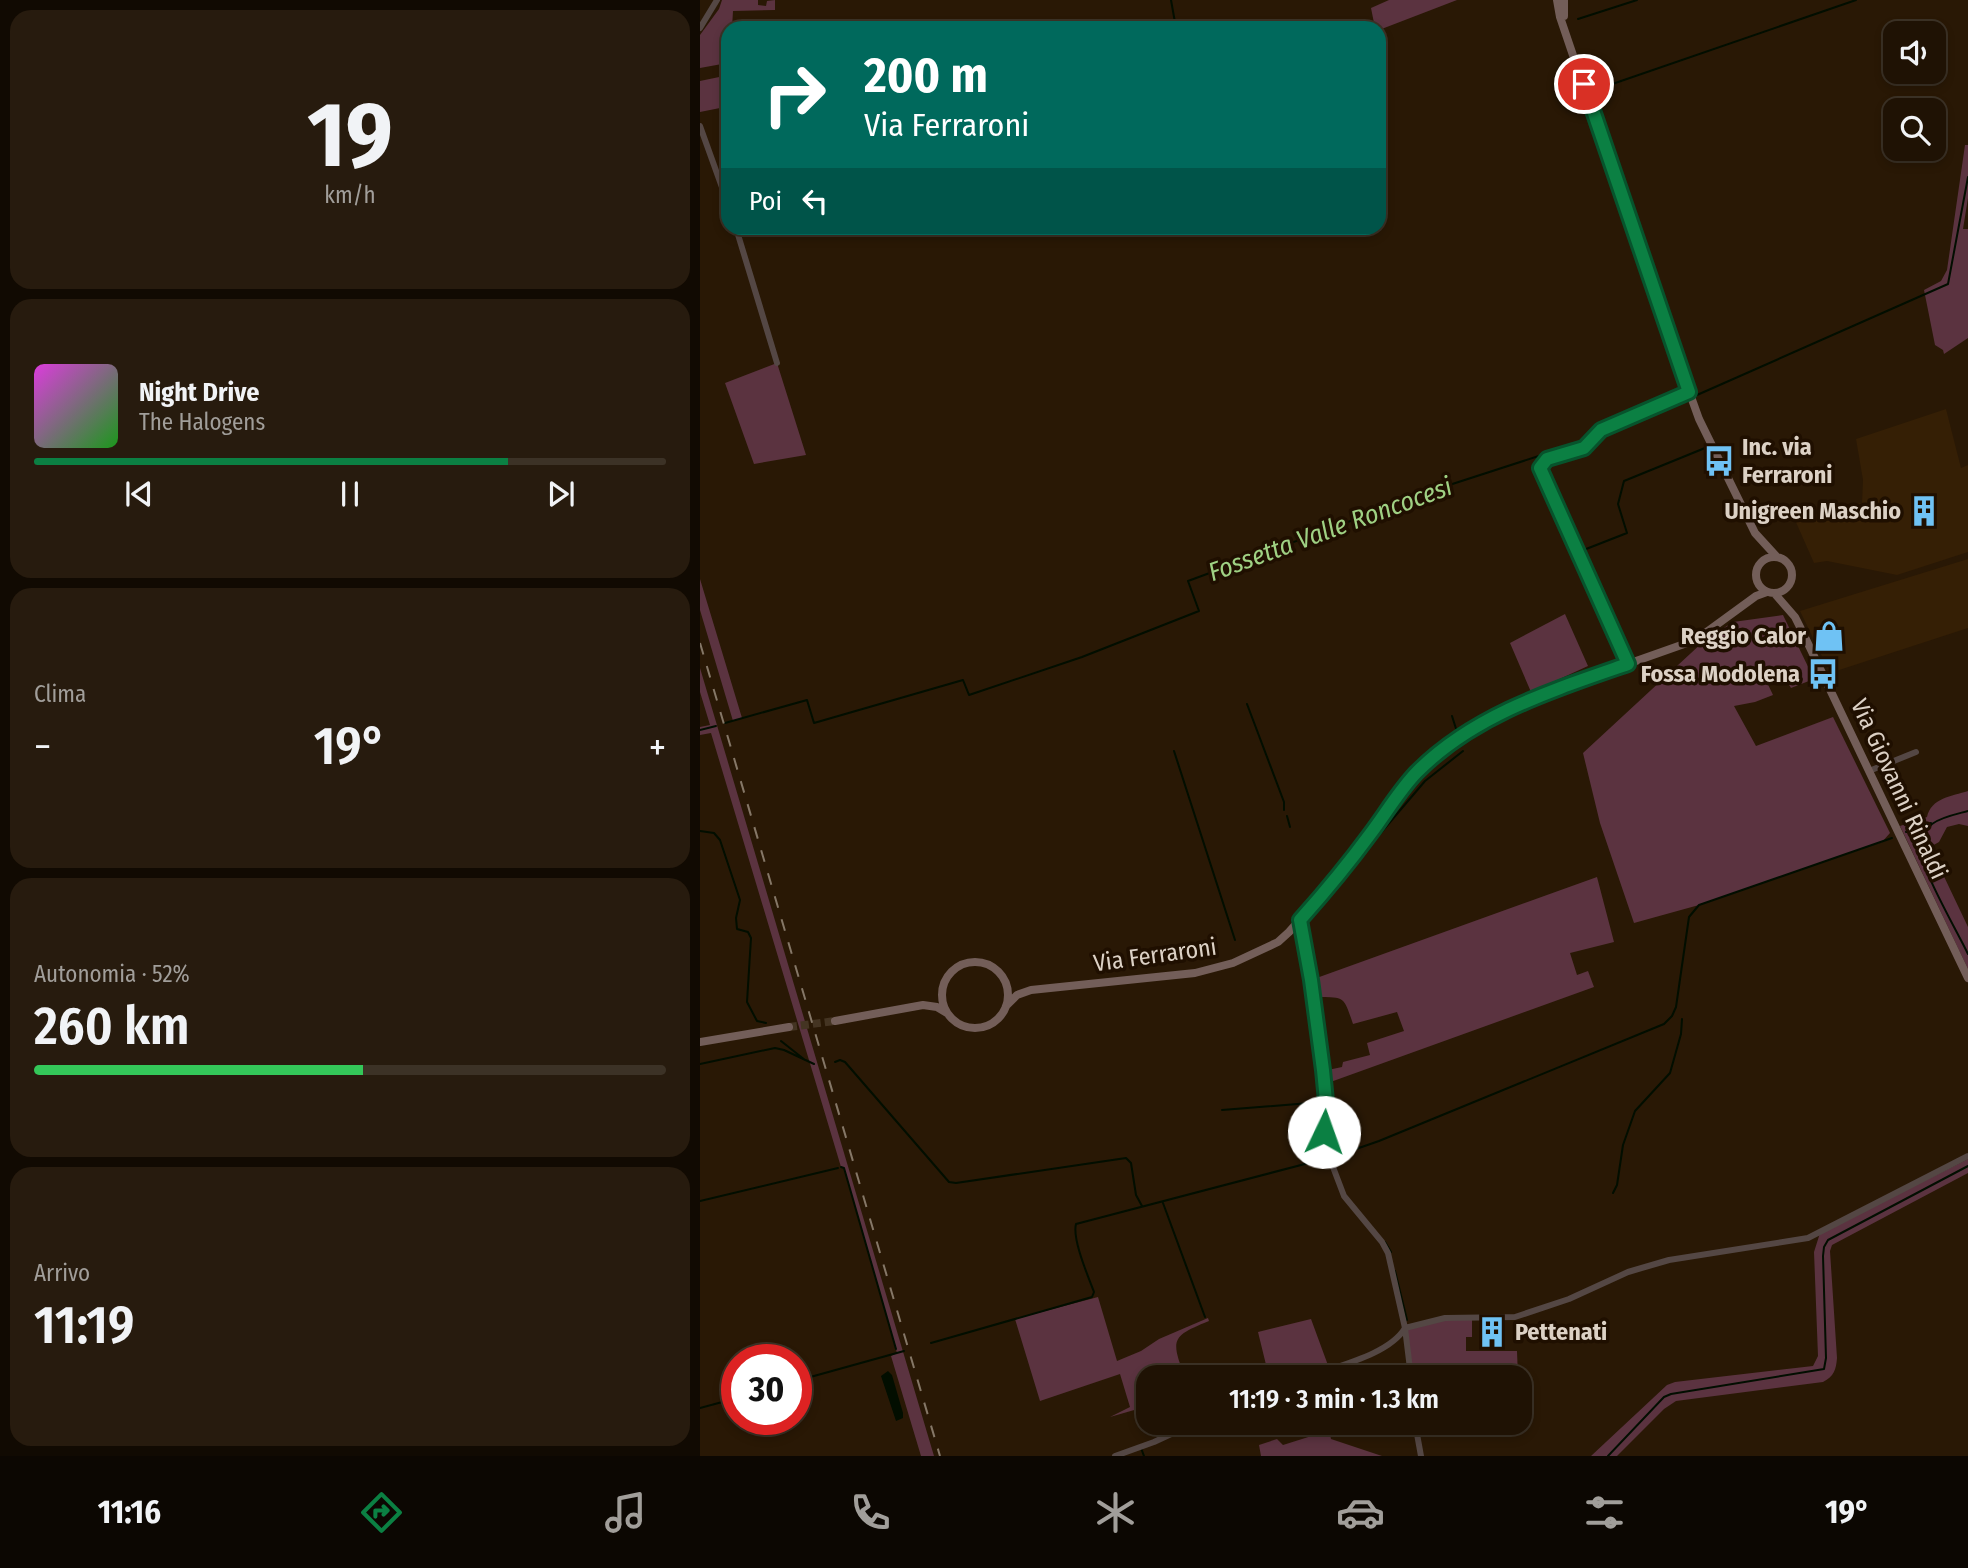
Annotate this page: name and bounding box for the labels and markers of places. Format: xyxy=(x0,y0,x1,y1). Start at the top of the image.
pin xyxy=(1554,54,1614,114)
place label: Inc. via Ferraroni xyxy=(1742,433,1832,489)
bus stop icon: Inc. via Ferraroni xyxy=(1702,444,1736,478)
building icon: Unigreen Maschio xyxy=(1907,494,1941,528)
place label: Unigreen Maschio xyxy=(1725,497,1901,525)
shop icon: Reggio Calor xyxy=(1812,619,1846,653)
place label: Reggio Calor xyxy=(1681,622,1806,650)
bus stop icon: Fossa Modolena xyxy=(1806,657,1840,691)
place label: Fossa Modolena xyxy=(1641,660,1800,688)
building icon: Pettenati xyxy=(1475,1315,1509,1349)
place label: Pettenati xyxy=(1515,1318,1607,1346)

